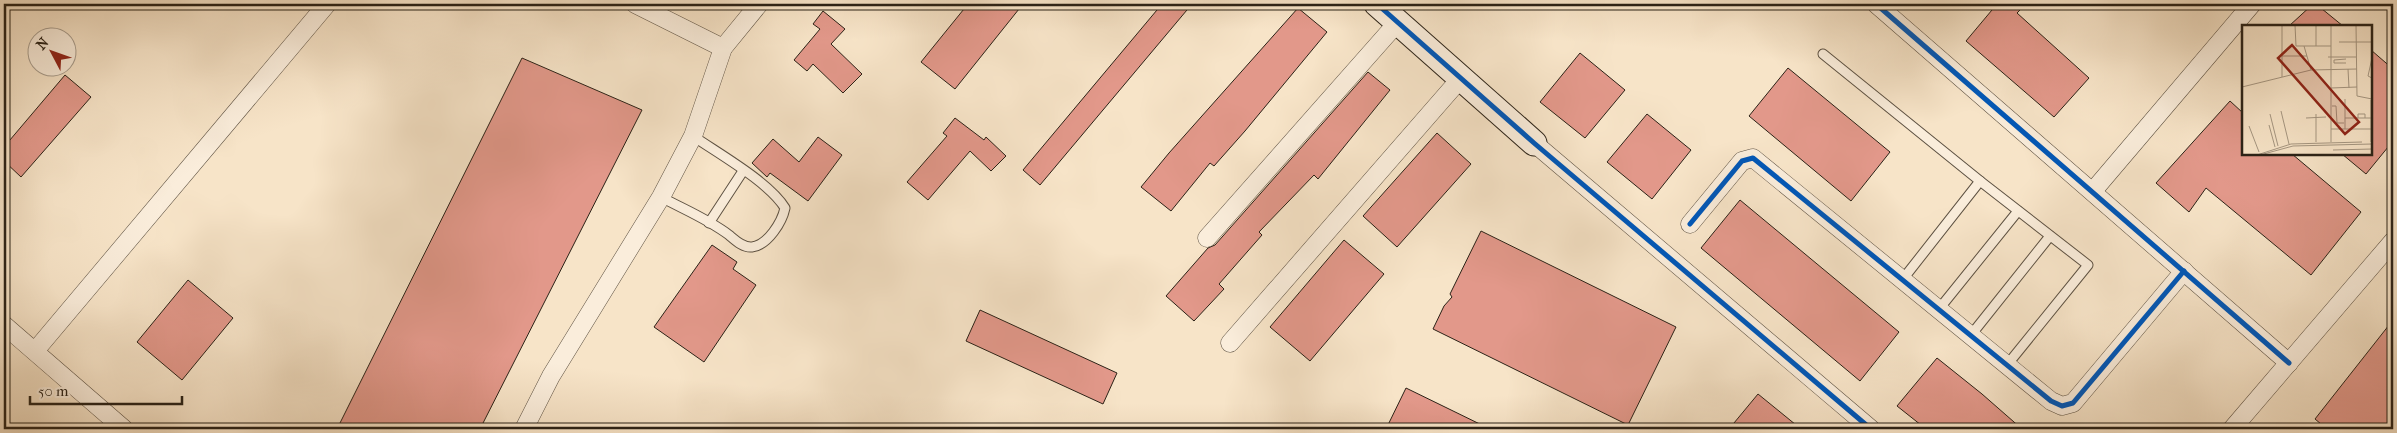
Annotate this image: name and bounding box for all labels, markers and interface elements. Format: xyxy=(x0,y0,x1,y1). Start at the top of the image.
inset map xyxy=(2242,25,2372,155)
north arrow xyxy=(28,28,78,78)
text: N xyxy=(33,34,53,53)
scale bar xyxy=(30,373,182,405)
text: 50 m xyxy=(38,382,69,400)

